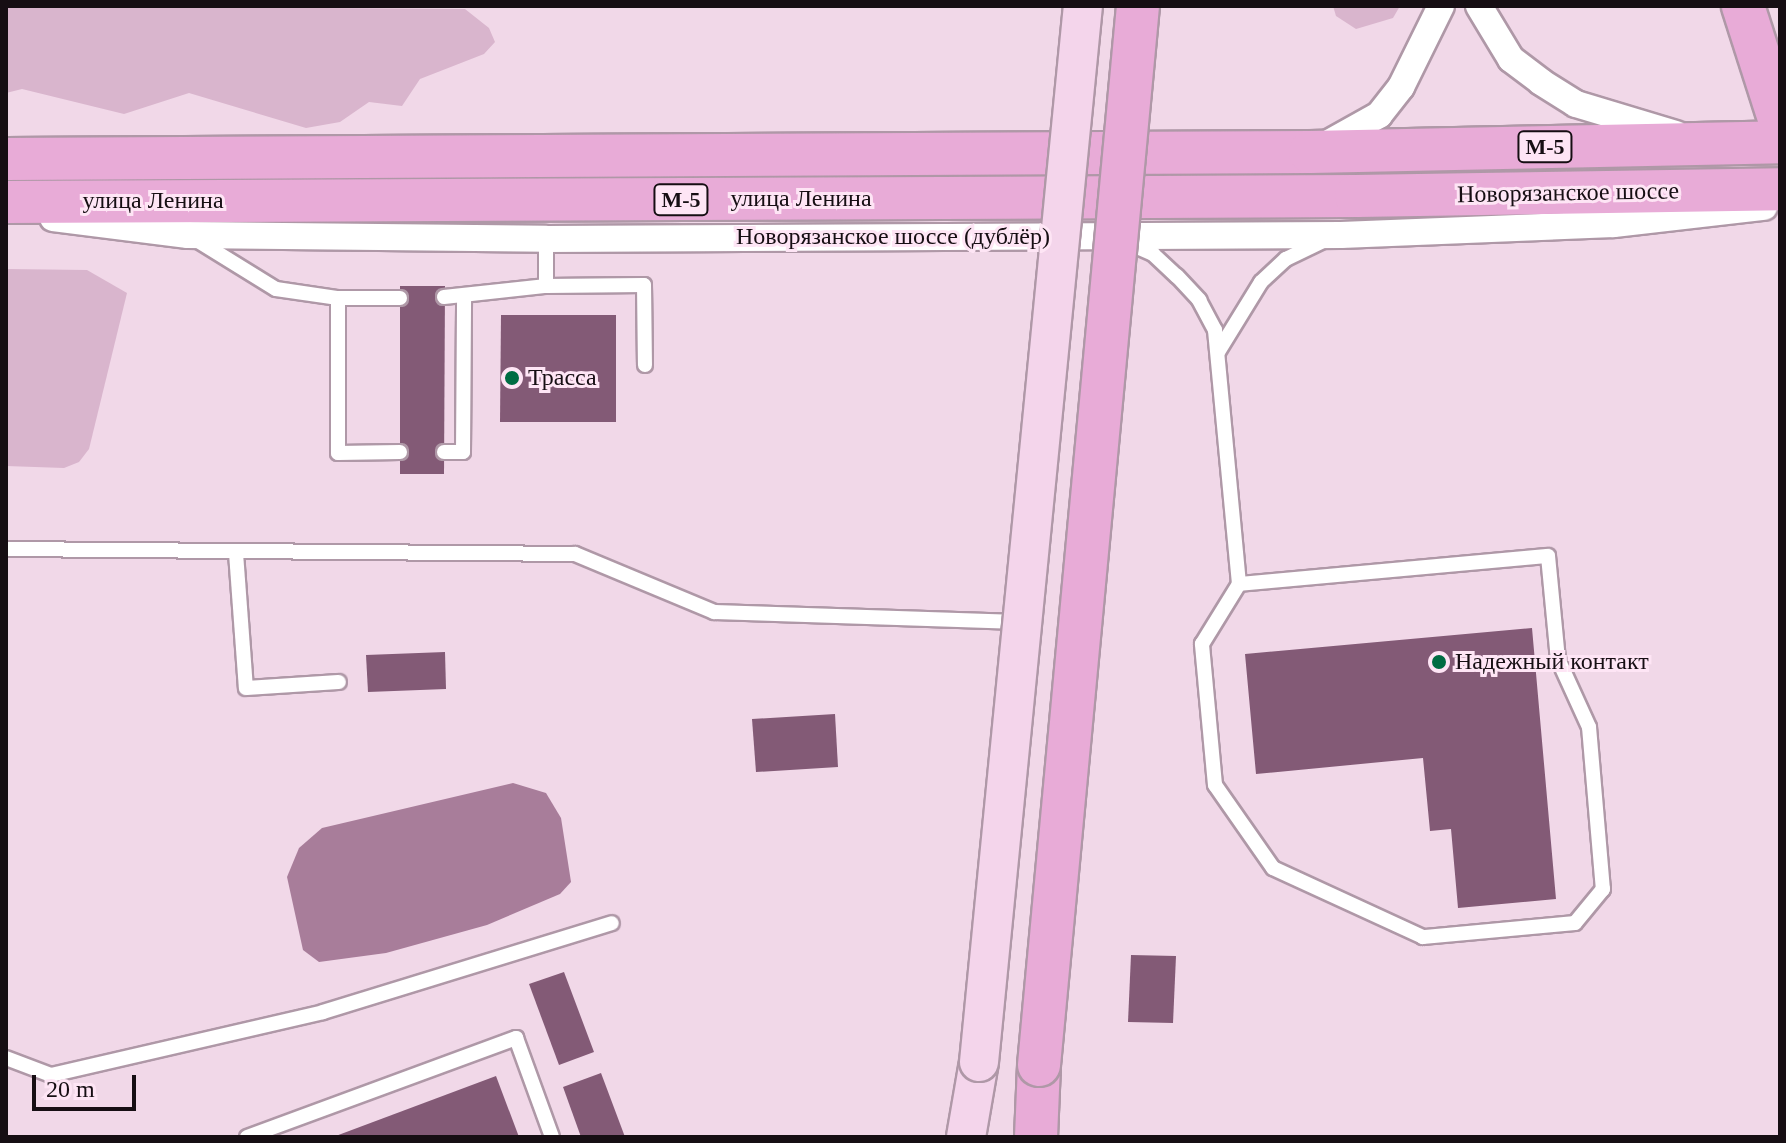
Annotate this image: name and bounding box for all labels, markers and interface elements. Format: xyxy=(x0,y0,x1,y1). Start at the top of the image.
road number: М-5 xyxy=(1517,129,1573,165)
street label: Новорязанское шоссе xyxy=(1457,177,1679,209)
road number: М-5 xyxy=(653,182,709,218)
street label: улица Ленина xyxy=(730,185,872,213)
street label: улица Ленина xyxy=(82,187,224,215)
street label: Новорязанское шоссе (дублёр) xyxy=(736,223,1050,251)
place label: Трасса xyxy=(528,364,597,392)
marker: Трасса xyxy=(503,369,521,387)
place label: Надежный контакт xyxy=(1455,648,1649,676)
marker: Надежный контакт xyxy=(1430,653,1448,671)
scale bar xyxy=(36,1059,140,1109)
text: 20 m xyxy=(46,1076,95,1102)

